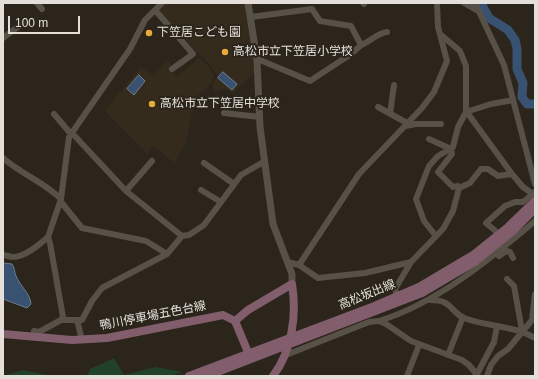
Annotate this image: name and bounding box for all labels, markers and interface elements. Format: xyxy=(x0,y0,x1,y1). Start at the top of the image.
scale bar xyxy=(10,8,82,34)
text: 100 m xyxy=(15,16,48,30)
place label: 下笠居こども園 xyxy=(157,26,241,40)
marker: 下笠居こども園 xyxy=(144,28,154,38)
place label: 高松市立下笠居小学校 xyxy=(233,45,353,59)
marker: 高松市立下笠居小学校 xyxy=(220,47,230,57)
place label: 高松市立下笠居中学校 xyxy=(160,97,280,111)
marker: 高松市立下笠居中学校 xyxy=(147,99,157,109)
street label: 高松坂出線 xyxy=(336,277,398,313)
street label: 鴨川停車場五色台線 xyxy=(99,299,207,333)

